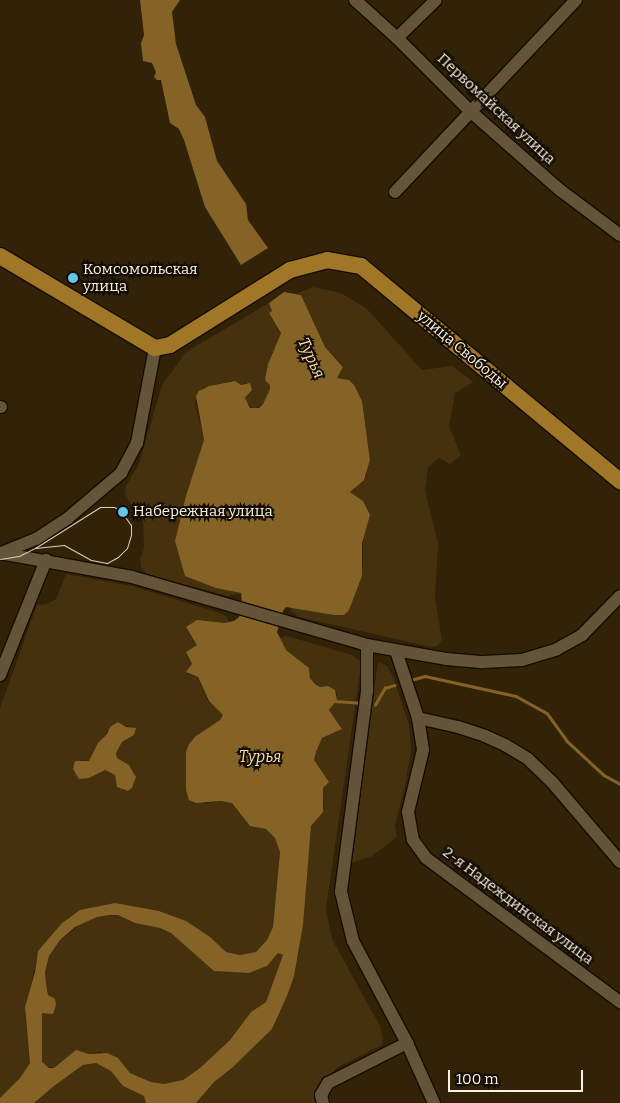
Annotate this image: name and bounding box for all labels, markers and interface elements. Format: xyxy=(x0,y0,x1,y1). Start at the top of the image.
street label: Первомайская улица xyxy=(433,50,559,168)
place label: Комсомольская улица xyxy=(83,260,197,295)
marker: Комсомольская улица xyxy=(67,272,79,284)
street label: улица Свободы xyxy=(413,307,511,393)
water label: Турья xyxy=(293,335,329,381)
place label: Набережная улица xyxy=(133,503,273,521)
marker: Набережная улица xyxy=(117,506,129,518)
water label: Турья xyxy=(239,747,281,767)
street label: 2-я Надеждинская улица xyxy=(439,843,597,969)
scale bar xyxy=(450,1060,585,1092)
text: 100 m xyxy=(456,1070,499,1088)

